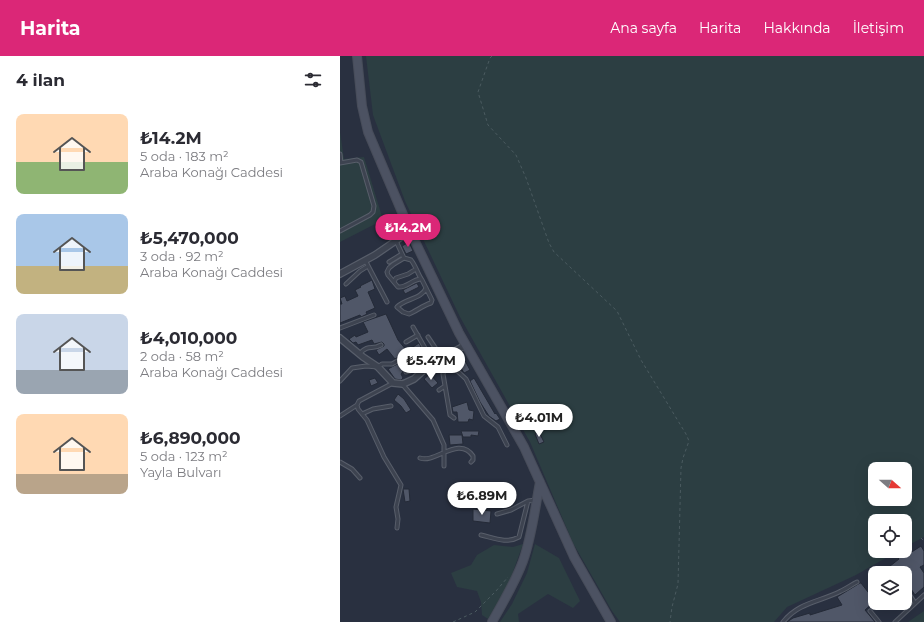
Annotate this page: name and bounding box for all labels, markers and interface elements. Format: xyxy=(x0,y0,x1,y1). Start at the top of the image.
text: Harita xyxy=(20,17,81,40)
text: Ana sayfa xyxy=(610,19,677,37)
text: Harita xyxy=(699,19,741,37)
text: Hakkında xyxy=(763,19,831,37)
text: İletişim xyxy=(853,19,904,37)
icon: filters xyxy=(302,69,324,91)
text: 4 ilan xyxy=(16,70,65,90)
text: ₺14.2M xyxy=(140,128,202,148)
icon: home xyxy=(48,130,96,178)
text: 5 oda · 183 m² xyxy=(140,148,229,164)
text: Araba Konağı Caddesi xyxy=(140,164,283,180)
pin: ₺14.2M xyxy=(375,214,441,248)
text: ₺14.2M xyxy=(384,219,432,235)
text: ₺5,470,000 xyxy=(140,228,239,248)
icon: home xyxy=(48,230,96,278)
text: 3 oda · 92 m² xyxy=(140,248,224,264)
text: Araba Konağı Caddesi xyxy=(140,264,283,280)
text: ₺4,010,000 xyxy=(140,328,237,348)
icon: home xyxy=(48,330,96,378)
pin: ₺5.47M xyxy=(398,347,464,381)
text: 2 oda · 58 m² xyxy=(140,348,224,364)
text: ₺5.47M xyxy=(406,352,456,368)
text: Araba Konağı Caddesi xyxy=(140,364,283,380)
pin: ₺4.01M xyxy=(506,404,572,438)
text: ₺4.01M xyxy=(515,409,563,425)
text: ₺6,890,000 xyxy=(140,428,241,448)
icon: home xyxy=(48,430,96,478)
text: 5 oda · 123 m² xyxy=(140,448,228,464)
north arrow xyxy=(868,462,912,506)
map controls xyxy=(868,462,912,610)
text: Yayla Bulvarı xyxy=(140,464,222,480)
pin: ₺6.89M xyxy=(449,482,515,516)
text: ₺6.89M xyxy=(457,487,508,503)
button: locate xyxy=(868,514,912,558)
button: layers xyxy=(868,566,912,610)

